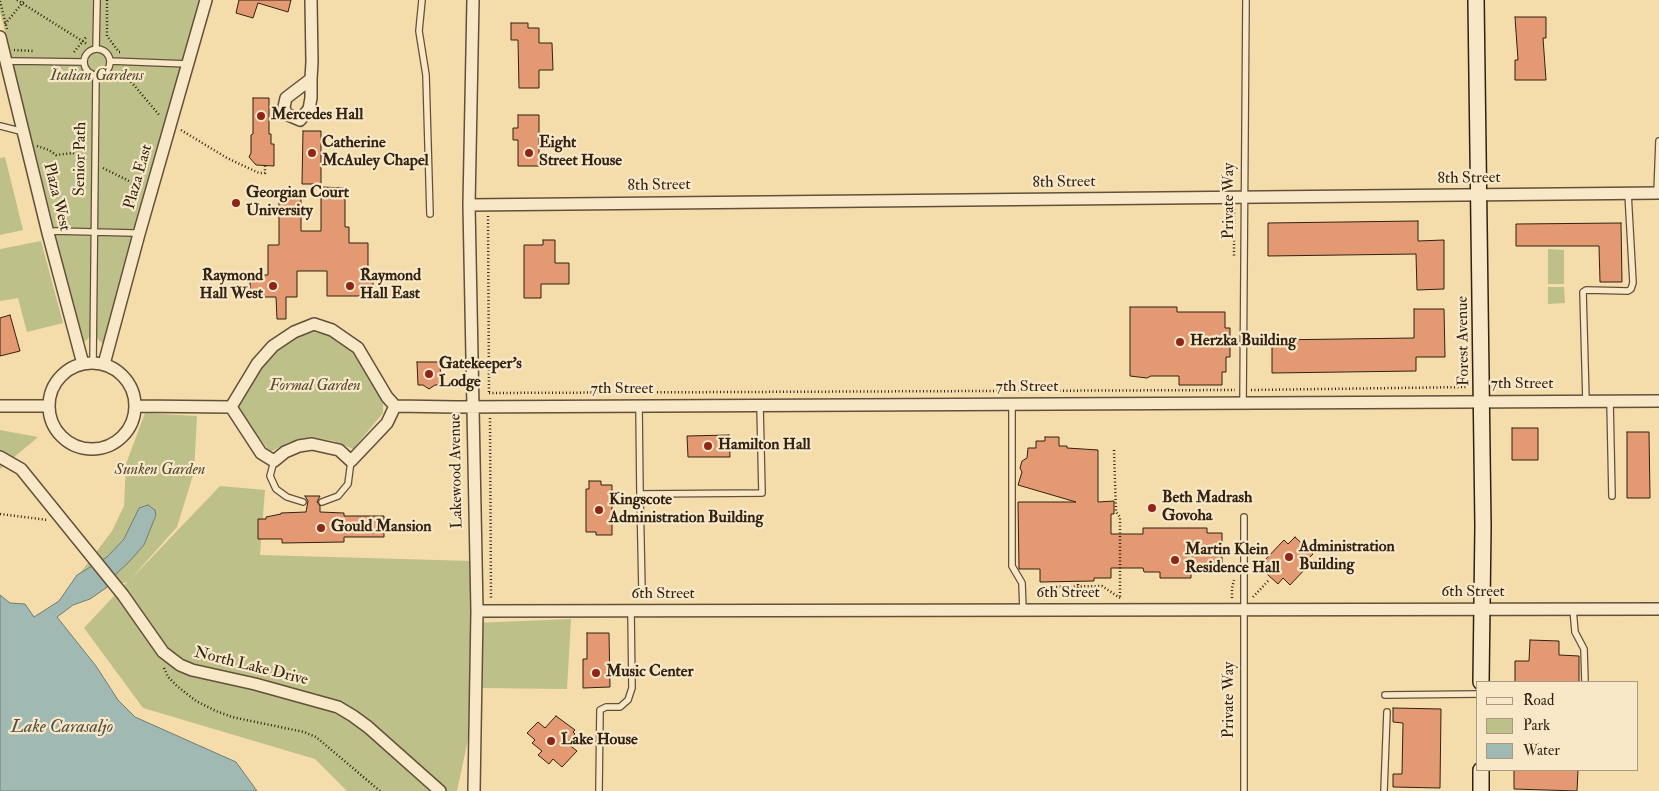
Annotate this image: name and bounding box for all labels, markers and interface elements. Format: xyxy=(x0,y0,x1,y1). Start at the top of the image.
park label: Italian Gardens xyxy=(50,67,144,87)
place label: Mercedes Hall xyxy=(271,106,363,126)
marker: Mercedes Hall xyxy=(255,110,267,122)
street label: Senior Path xyxy=(71,122,91,196)
place label: Catherine McAuley Chapel xyxy=(322,134,429,172)
place label: Eight Street House xyxy=(539,134,622,172)
street label: Plaza East xyxy=(121,142,157,212)
marker: Catherine McAuley Chapel xyxy=(306,147,318,159)
marker: Eight Street House xyxy=(523,147,535,159)
street label: Plaza West xyxy=(38,161,74,233)
street label: Private Way xyxy=(1220,163,1240,239)
street label: 8th Street xyxy=(1437,169,1501,189)
street label: 8th Street xyxy=(1032,173,1096,193)
street label: 8th Street xyxy=(627,176,691,196)
place label: Georgian Court University xyxy=(246,184,349,222)
marker: Georgian Court University xyxy=(230,197,242,209)
place label: Raymond Hall West xyxy=(200,267,263,305)
place label: Raymond Hall East xyxy=(360,267,421,305)
marker: Raymond Hall West xyxy=(267,280,279,292)
marker: Raymond Hall East xyxy=(344,280,356,292)
street label: Forest Avenue xyxy=(1454,296,1474,386)
place label: Herzka Building xyxy=(1190,332,1296,352)
marker: Herzka Building xyxy=(1174,336,1186,348)
place label: Gatekeeper's Lodge xyxy=(439,355,522,393)
marker: Gatekeeper's Lodge xyxy=(423,368,435,380)
street label: 7th Street xyxy=(1491,375,1553,395)
park label: Formal Garden xyxy=(269,377,361,397)
street label: 7th Street xyxy=(996,378,1058,398)
street label: 7th Street xyxy=(591,380,653,400)
street label: Lakewood Avenue xyxy=(446,413,468,529)
place label: Hamilton Hall xyxy=(718,436,811,456)
marker: Hamilton Hall xyxy=(702,440,714,452)
park label: Sunken Garden xyxy=(115,461,205,481)
place label: Beth Madrash Govoha xyxy=(1162,489,1252,527)
place label: Kingscote Administration Building xyxy=(609,491,763,529)
marker: Beth Madrash Govoha xyxy=(1146,502,1158,514)
marker: Kingscote Administration Building xyxy=(593,504,605,516)
place label: Gould Mansion xyxy=(331,518,432,538)
marker: Gould Mansion xyxy=(315,522,327,534)
place label: Administration Building xyxy=(1299,538,1395,576)
place label: Martin Klein Residence Hall xyxy=(1185,541,1280,579)
marker: Administration Building xyxy=(1283,551,1295,563)
marker: Martin Klein Residence Hall xyxy=(1169,554,1181,566)
street label: 6th Street xyxy=(1441,583,1505,603)
street label: 6th Street xyxy=(1036,584,1100,604)
street label: 6th Street xyxy=(631,585,695,605)
street label: North Lake Drive xyxy=(192,644,310,690)
street label: Private Way xyxy=(1220,662,1240,738)
place label: Music Center xyxy=(606,663,693,683)
marker: Music Center xyxy=(590,667,602,679)
legend xyxy=(1476,681,1639,771)
text: Road xyxy=(1523,691,1554,710)
text: Park xyxy=(1523,716,1550,735)
water label: Lake Carasaljo xyxy=(11,717,113,739)
place label: Lake House xyxy=(561,731,638,751)
marker: Lake House xyxy=(545,735,557,747)
text: Water xyxy=(1523,741,1560,760)

